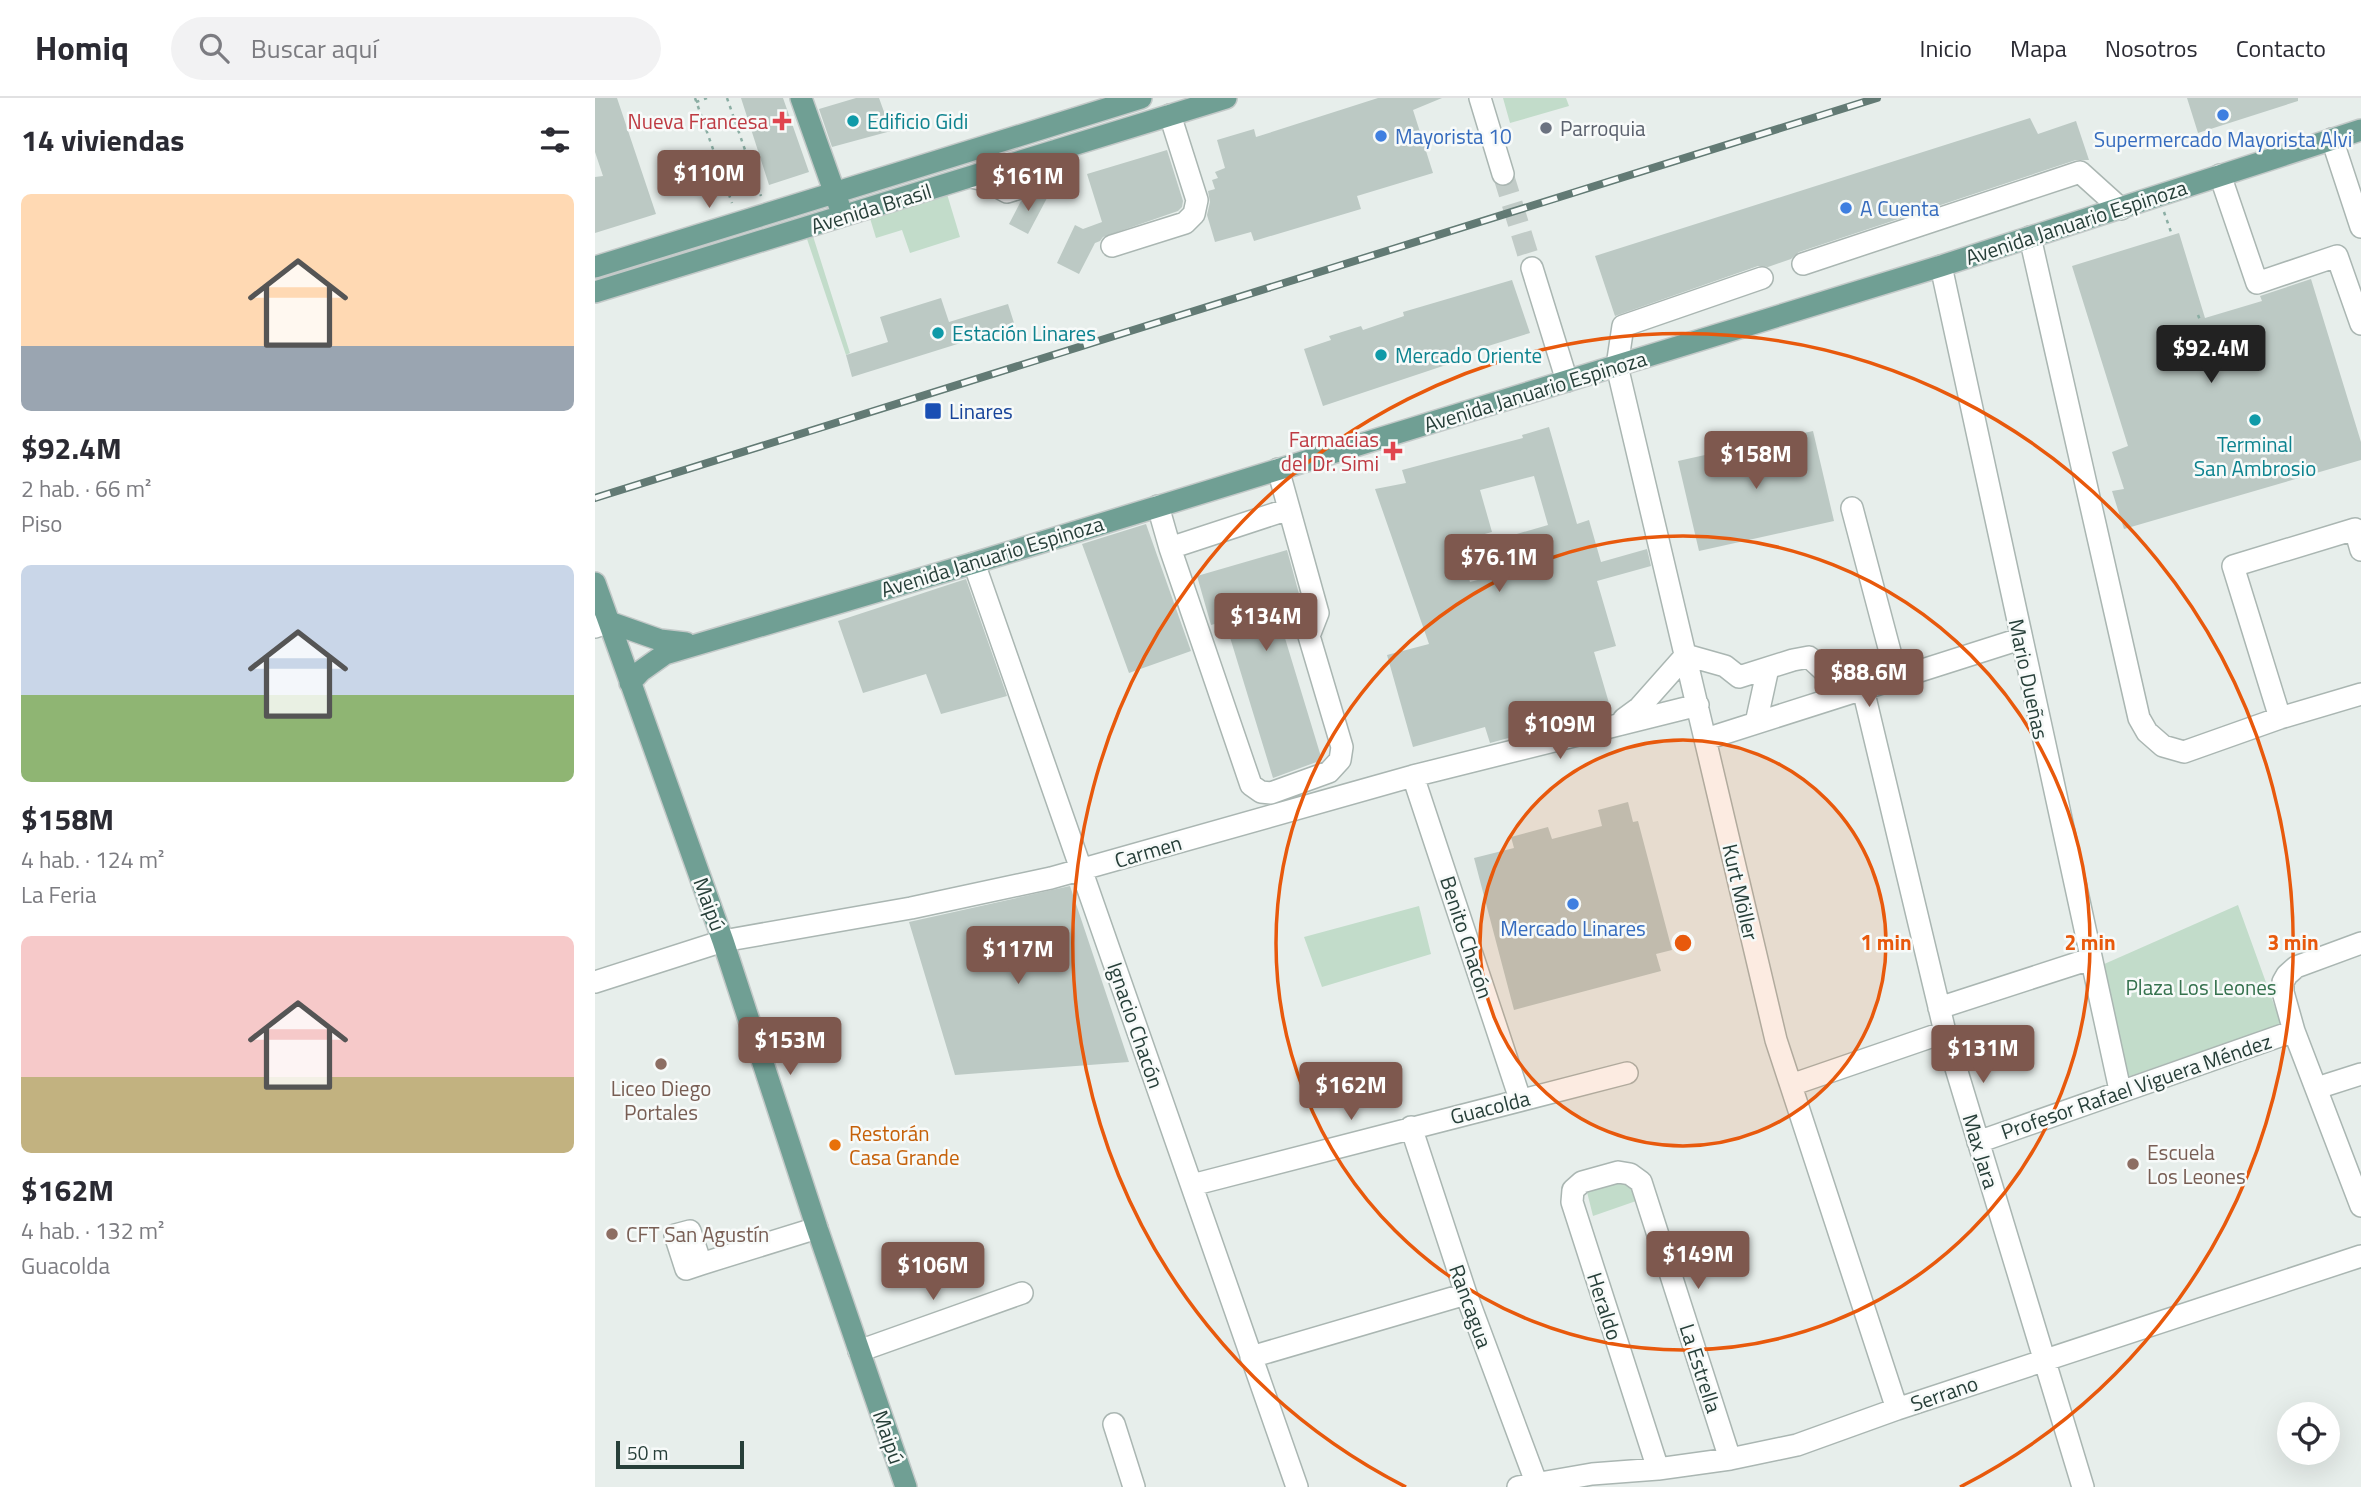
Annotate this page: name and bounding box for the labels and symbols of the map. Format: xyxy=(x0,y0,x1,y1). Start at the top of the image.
place label: Nueva Francesa xyxy=(628,105,768,137)
place label: Edificio Gidi xyxy=(867,105,968,137)
marker: Supermercado Mayorista Alvi xyxy=(2215,107,2231,123)
place label: Parroquia xyxy=(1560,112,1646,144)
marker: Nueva Francesa xyxy=(774,113,790,129)
marker: Edificio Gidi xyxy=(845,113,861,129)
place label: Mayorista 10 xyxy=(1395,120,1512,152)
marker: Parroquia xyxy=(1538,120,1554,136)
place label: Supermercado Mayorista Alvi xyxy=(2094,123,2352,155)
marker: Mayorista 10 xyxy=(1373,128,1389,144)
pin: $110M xyxy=(660,150,758,210)
pin: $161M xyxy=(979,153,1077,213)
street label: Avenida Januario Espinoza xyxy=(1961,171,2191,273)
street label: Avenida Brasil xyxy=(807,174,935,242)
place label: A Cuenta xyxy=(1860,192,1940,224)
marker: A Cuenta xyxy=(1838,200,1854,216)
place label: Estación Linares xyxy=(952,317,1096,349)
marker: Estación Linares xyxy=(930,325,946,341)
pin: $92.4M xyxy=(2154,326,2268,385)
place label: Mercado Oriente xyxy=(1395,339,1542,371)
street label: Avenida Januario Espinoza xyxy=(1420,342,1651,440)
marker: Mercado Oriente xyxy=(1373,347,1389,363)
place label: Linares xyxy=(949,395,1013,427)
marker: Linares xyxy=(923,401,943,421)
marker: Terminal San Ambrosio xyxy=(2247,412,2263,428)
place label: Farmacias del Dr. Simi xyxy=(1281,423,1379,479)
place label: Terminal San Ambrosio xyxy=(2194,428,2316,484)
pin: $158M xyxy=(1707,432,1805,491)
marker: Farmacias del Dr. Simi xyxy=(1385,443,1401,459)
street label: Avenida Januario Espinoza xyxy=(877,507,1108,605)
pin: $76.1M xyxy=(1442,534,1556,594)
pin: $134M xyxy=(1217,594,1315,653)
street label: Mario Dueñas xyxy=(2001,616,2057,742)
pin: $88.6M xyxy=(1812,650,1926,709)
pin: $109M xyxy=(1511,702,1609,761)
street label: Carmen xyxy=(1111,826,1185,876)
street label: Kurt Möller xyxy=(1714,841,1768,943)
street label: Benito Chacón xyxy=(1432,872,1502,1002)
street label: Maipú xyxy=(686,873,734,935)
marker: Mercado Linares xyxy=(1565,896,1581,912)
place label: Mercado Linares xyxy=(1500,912,1646,944)
pin: $117M xyxy=(969,926,1067,986)
text: 1 min xyxy=(1860,926,1912,958)
text: 2 min xyxy=(2064,926,2116,958)
text: 3 min xyxy=(2267,926,2319,958)
centre of rings xyxy=(1671,931,1695,955)
street label: Ignacio Chacón xyxy=(1099,958,1173,1092)
park label: Plaza Los Leones xyxy=(2125,971,2277,1003)
pin: $153M xyxy=(741,1018,839,1077)
street label: Profesor Rafael Viguera Méndez xyxy=(1996,1025,2276,1147)
pin: $131M xyxy=(1934,1026,2032,1085)
marker: Liceo Diego Portales xyxy=(653,1056,669,1072)
pin: $162M xyxy=(1302,1062,1400,1122)
place label: Liceo Diego Portales xyxy=(611,1072,711,1128)
street label: Guacolda xyxy=(1447,1082,1534,1132)
street label: Max Jara xyxy=(1954,1110,2008,1193)
place label: Restorán Casa Grande xyxy=(849,1117,960,1173)
place label: Escuela Los Leones xyxy=(2147,1136,2246,1192)
marker: Restorán Casa Grande xyxy=(827,1137,843,1153)
marker: Escuela Los Leones xyxy=(2125,1156,2141,1172)
place label: CFT San Agustín xyxy=(626,1218,769,1250)
marker: CFT San Agustín xyxy=(604,1226,620,1242)
pin: $149M xyxy=(1649,1232,1747,1291)
pin: $106M xyxy=(884,1242,982,1302)
street label: Rancagua xyxy=(1441,1260,1501,1353)
street label: Heraldo xyxy=(1579,1268,1631,1344)
street label: La Estrella xyxy=(1672,1319,1731,1417)
street label: Serrano xyxy=(1906,1367,1982,1419)
street label: Maipú xyxy=(865,1406,913,1468)
scale bar xyxy=(616,1438,744,1470)

